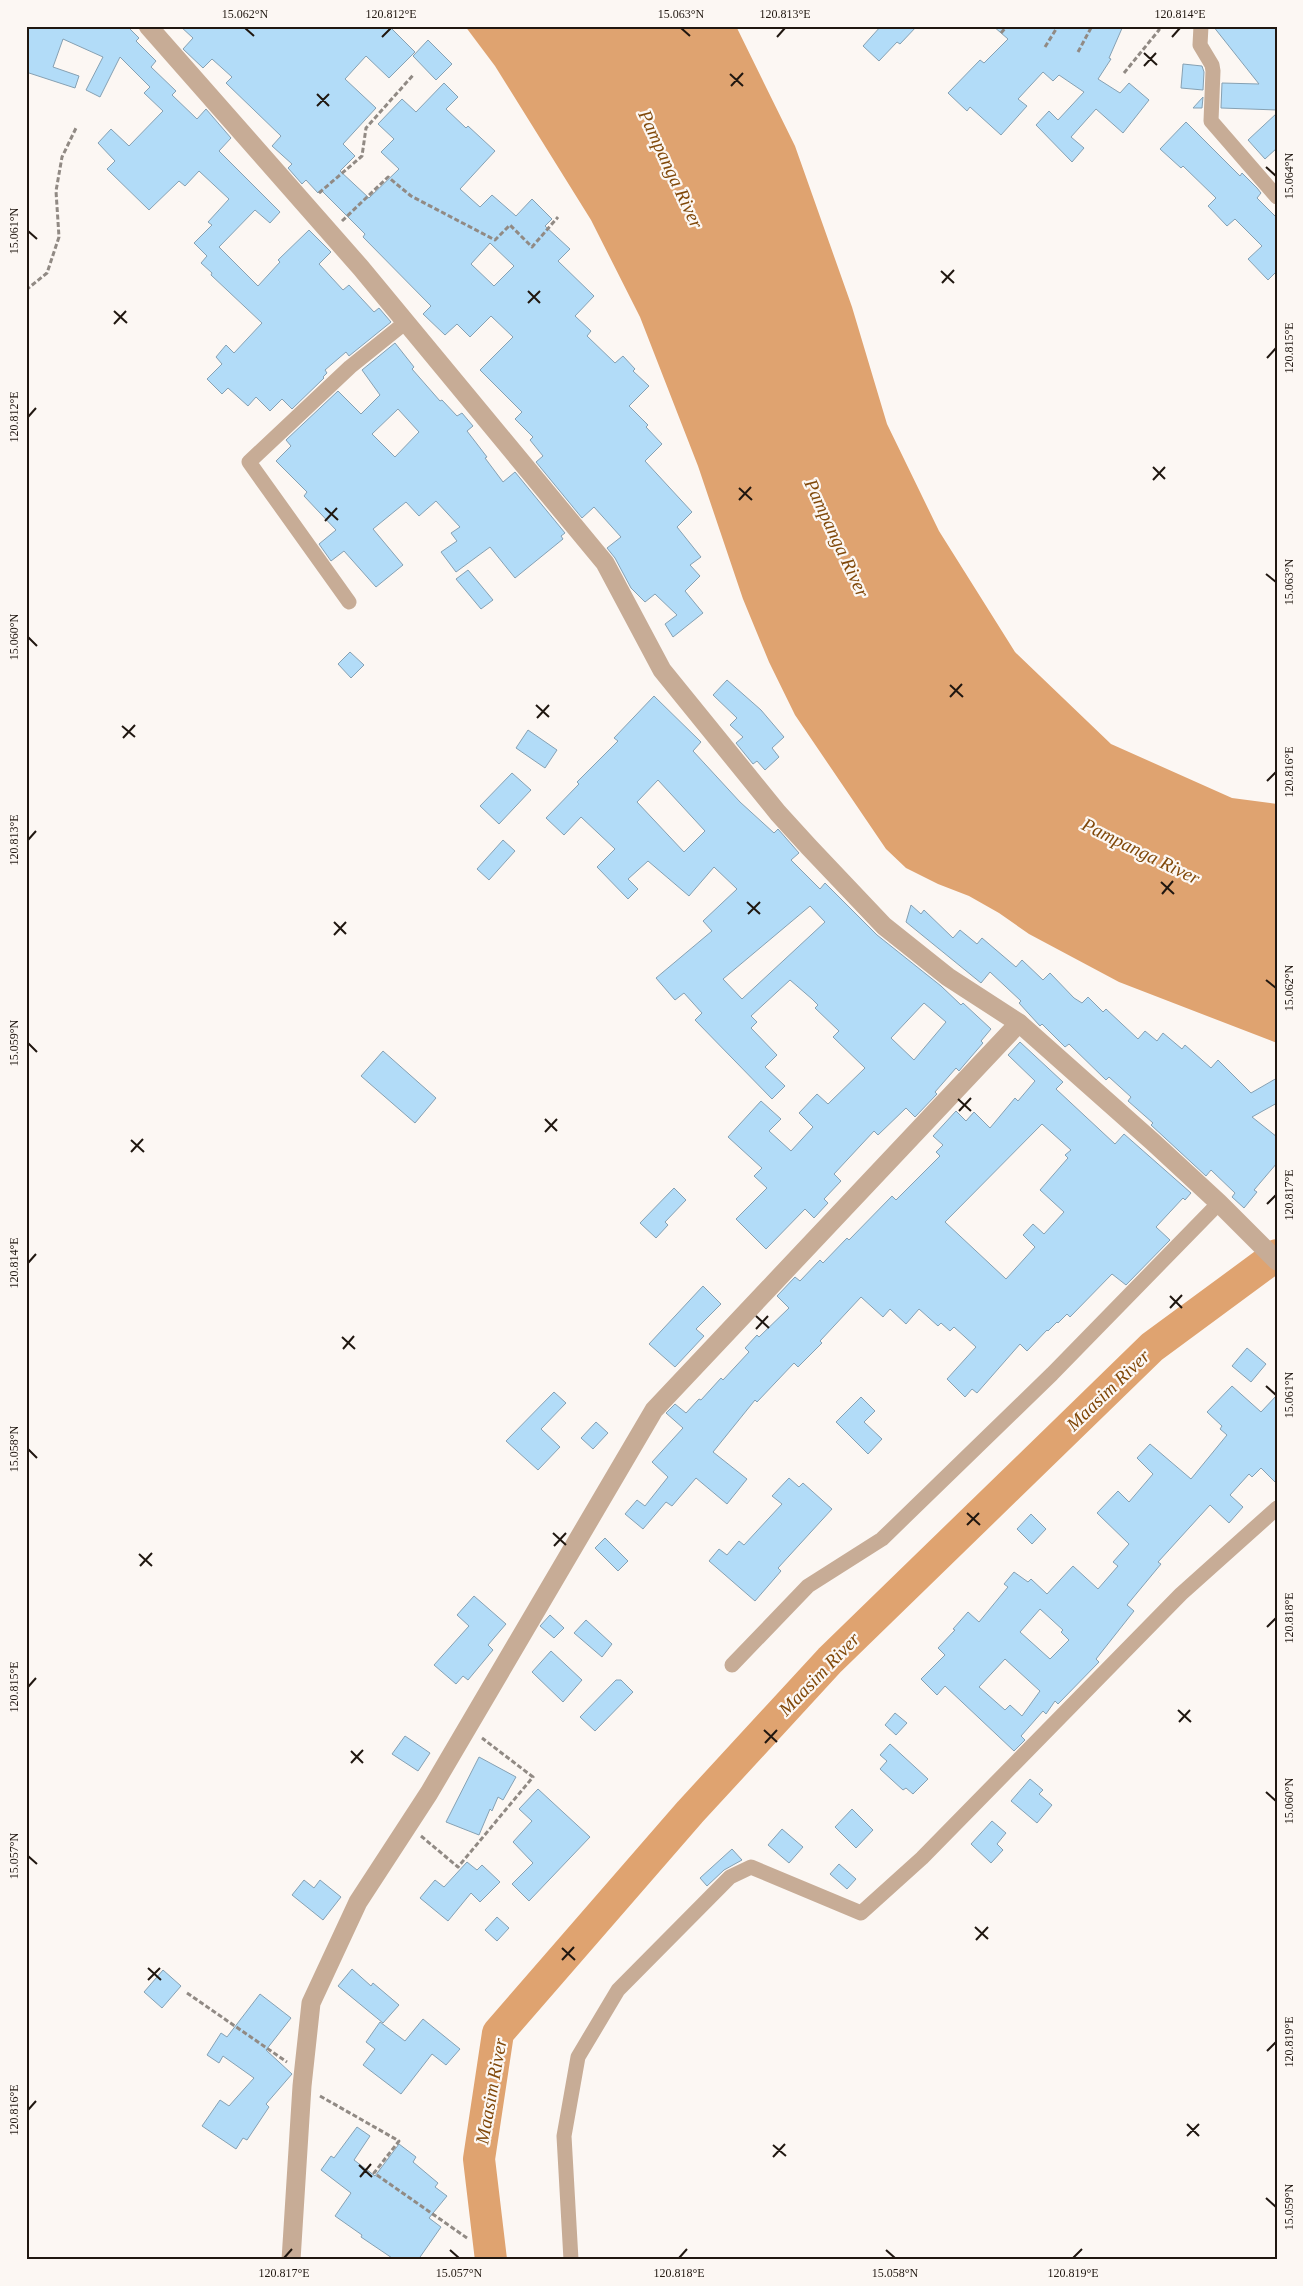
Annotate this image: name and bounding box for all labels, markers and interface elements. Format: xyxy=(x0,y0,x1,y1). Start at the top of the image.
text: 15.062°N xyxy=(222,7,269,21)
text: 120.812°E xyxy=(365,7,417,21)
text: 15.063°N xyxy=(658,7,705,21)
text: 120.813°E xyxy=(759,7,811,21)
text: 120.814°E xyxy=(1154,7,1206,21)
water label: Pampanga River xyxy=(634,106,708,232)
text: 15.064°N xyxy=(1282,152,1296,199)
text: 15.061°N xyxy=(7,207,21,254)
text: 120.815°E xyxy=(1282,322,1296,374)
text: 120.812°E xyxy=(7,391,21,443)
water label: Pampanga River xyxy=(800,475,874,601)
text: 15.063°N xyxy=(1282,558,1296,605)
text: 15.060°N xyxy=(7,613,21,660)
text: 120.816°E xyxy=(1282,746,1296,798)
water label: Pampanga River xyxy=(1078,813,1204,889)
text: 120.813°E xyxy=(7,814,21,866)
text: 15.062°N xyxy=(1282,964,1296,1011)
text: 15.059°N xyxy=(7,1019,21,1066)
text: 120.817°E xyxy=(1282,1169,1296,1221)
text: 120.814°E xyxy=(7,1237,21,1289)
water label: Maasim River xyxy=(1061,1345,1154,1435)
text: 15.061°N xyxy=(1282,1371,1296,1418)
text: 15.058°N xyxy=(7,1425,21,1472)
text: 120.818°E xyxy=(1282,1592,1296,1644)
water label: Maasim River xyxy=(774,1628,864,1721)
text: 120.815°E xyxy=(7,1661,21,1713)
text: 15.060°N xyxy=(1282,1777,1296,1824)
text: 15.057°N xyxy=(7,1832,21,1879)
text: 120.819°E xyxy=(1282,2016,1296,2068)
water label: Maasim River xyxy=(471,2036,511,2147)
text: 120.816°E xyxy=(7,2084,21,2136)
text: 15.059°N xyxy=(1282,2183,1296,2230)
text: 120.817°E xyxy=(258,2266,310,2280)
text: 15.057°N xyxy=(436,2266,483,2280)
text: 120.818°E xyxy=(653,2266,705,2280)
text: 15.058°N xyxy=(872,2266,919,2280)
text: 120.819°E xyxy=(1047,2266,1099,2280)

